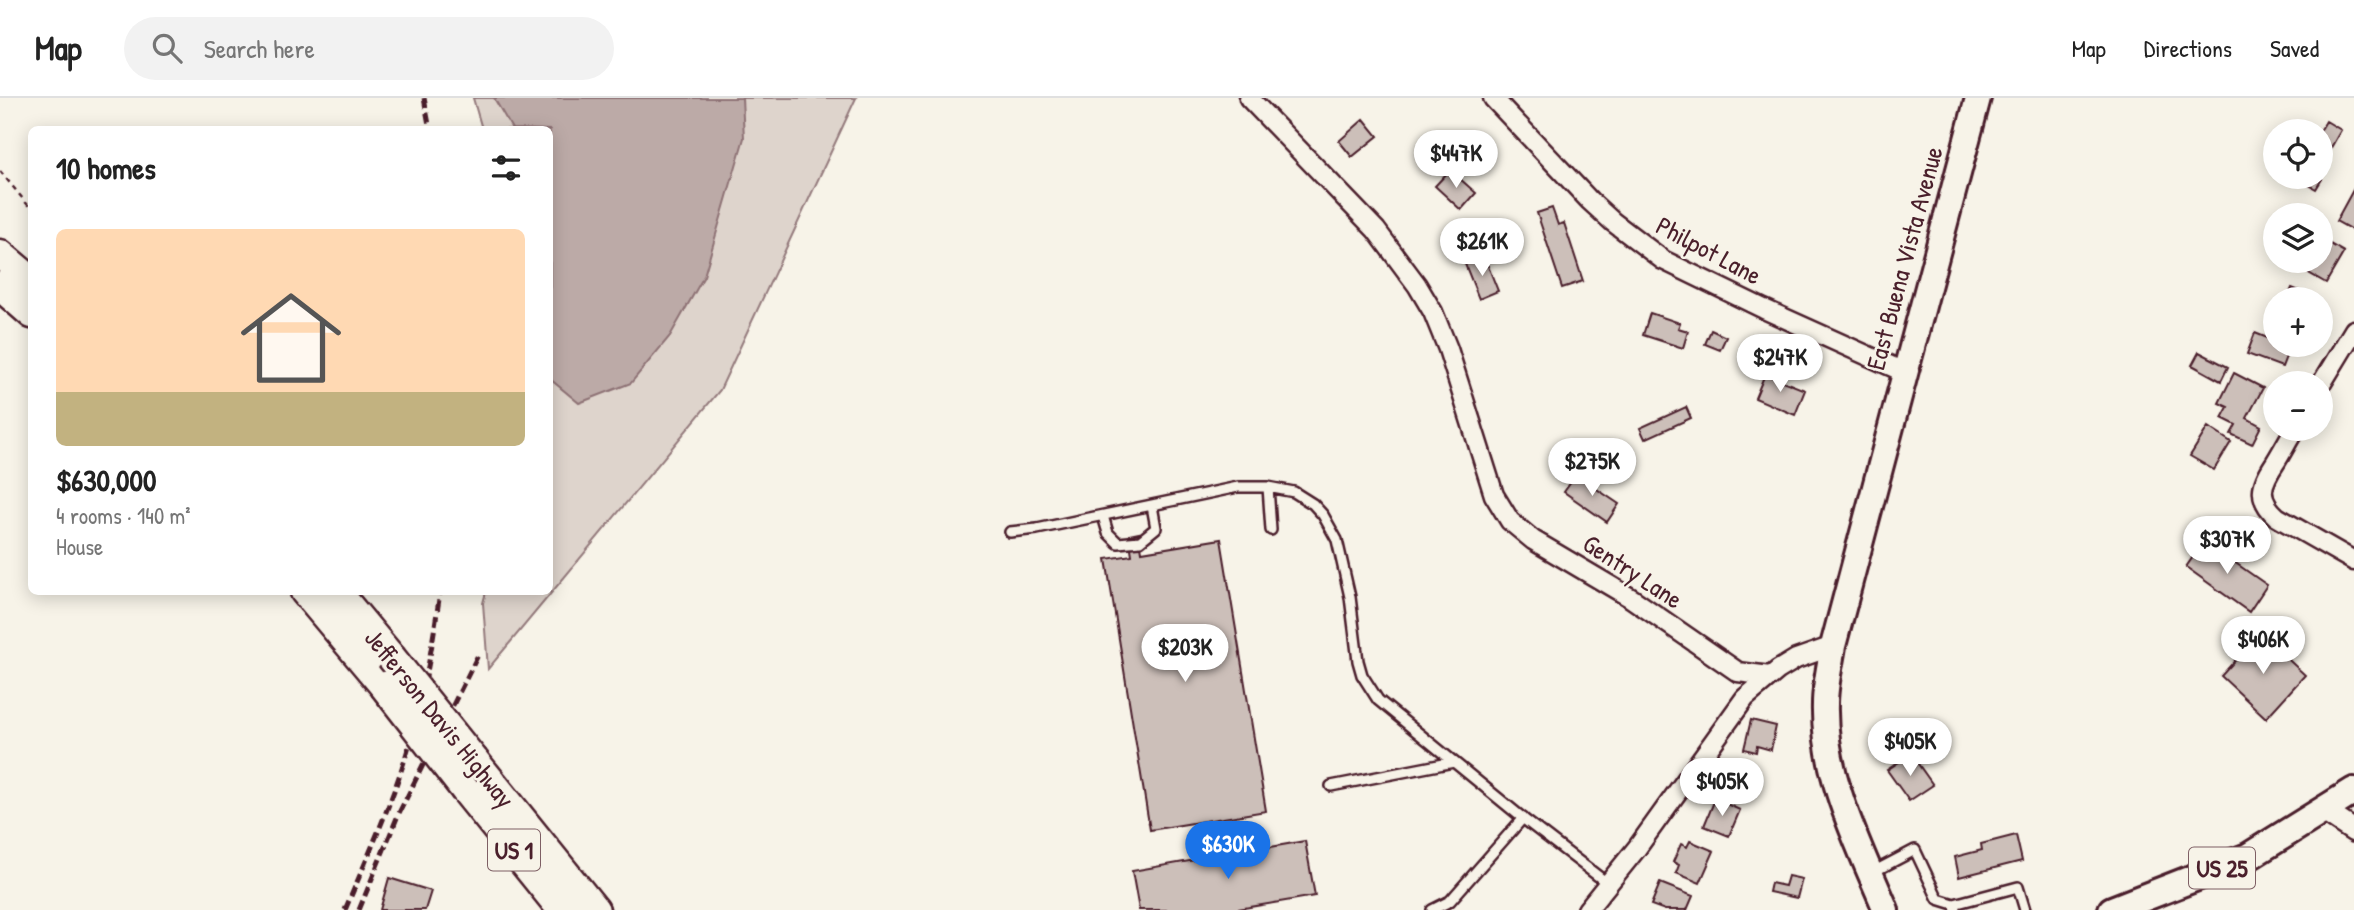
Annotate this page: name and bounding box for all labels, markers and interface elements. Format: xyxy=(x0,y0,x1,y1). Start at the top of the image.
search box xyxy=(124,17,614,80)
text: Map xyxy=(35,26,82,70)
icon: search xyxy=(148,29,186,67)
text: Search here xyxy=(204,31,315,66)
text: Map xyxy=(2072,32,2106,64)
text: Directions xyxy=(2144,32,2232,64)
text: Saved xyxy=(2270,32,2319,64)
map controls xyxy=(2263,119,2333,441)
button: locate xyxy=(2263,119,2333,189)
pin: $447K xyxy=(1407,130,1505,190)
text: $447K xyxy=(1430,137,1482,168)
street label: East Buena Vista Avenue xyxy=(1857,142,1951,374)
text: 10 homes xyxy=(56,148,156,188)
icon: filters xyxy=(487,149,525,187)
button: layers xyxy=(2263,203,2333,273)
street label: Philpot Lane xyxy=(1650,208,1768,292)
pin: $261K xyxy=(1433,218,1531,278)
text: $261K xyxy=(1456,225,1508,256)
icon: home xyxy=(228,275,354,401)
button: + xyxy=(2263,287,2333,357)
pin: $247K xyxy=(1731,334,1829,394)
text: $247K xyxy=(1753,341,1807,372)
button: − xyxy=(2263,371,2333,441)
pin: $275K xyxy=(1543,438,1641,498)
text: $275K xyxy=(1564,445,1620,476)
text: $630,000 xyxy=(56,460,156,500)
text: 4 rooms · 140 m² xyxy=(56,500,190,531)
pin: $307K xyxy=(2178,517,2276,576)
text: $307K xyxy=(2199,523,2255,554)
street label: Gentry Lane xyxy=(1576,526,1690,616)
text: House xyxy=(56,531,103,562)
pin: $406K xyxy=(2214,616,2312,676)
street label: Jefferson Davis Highway xyxy=(357,621,523,815)
text: $406K xyxy=(2237,623,2289,654)
pin: $203K xyxy=(1136,624,1234,684)
text: $203K xyxy=(1157,631,1213,662)
pin: $405K xyxy=(1861,718,1959,778)
text: $405K xyxy=(1884,725,1936,756)
pin: $405K xyxy=(1673,758,1771,818)
text: $405K xyxy=(1696,765,1748,796)
pin: $630K xyxy=(1179,822,1277,881)
text: $630K xyxy=(1201,828,1255,859)
road number: US 1 xyxy=(488,830,540,870)
road number: US 25 xyxy=(2189,848,2255,888)

